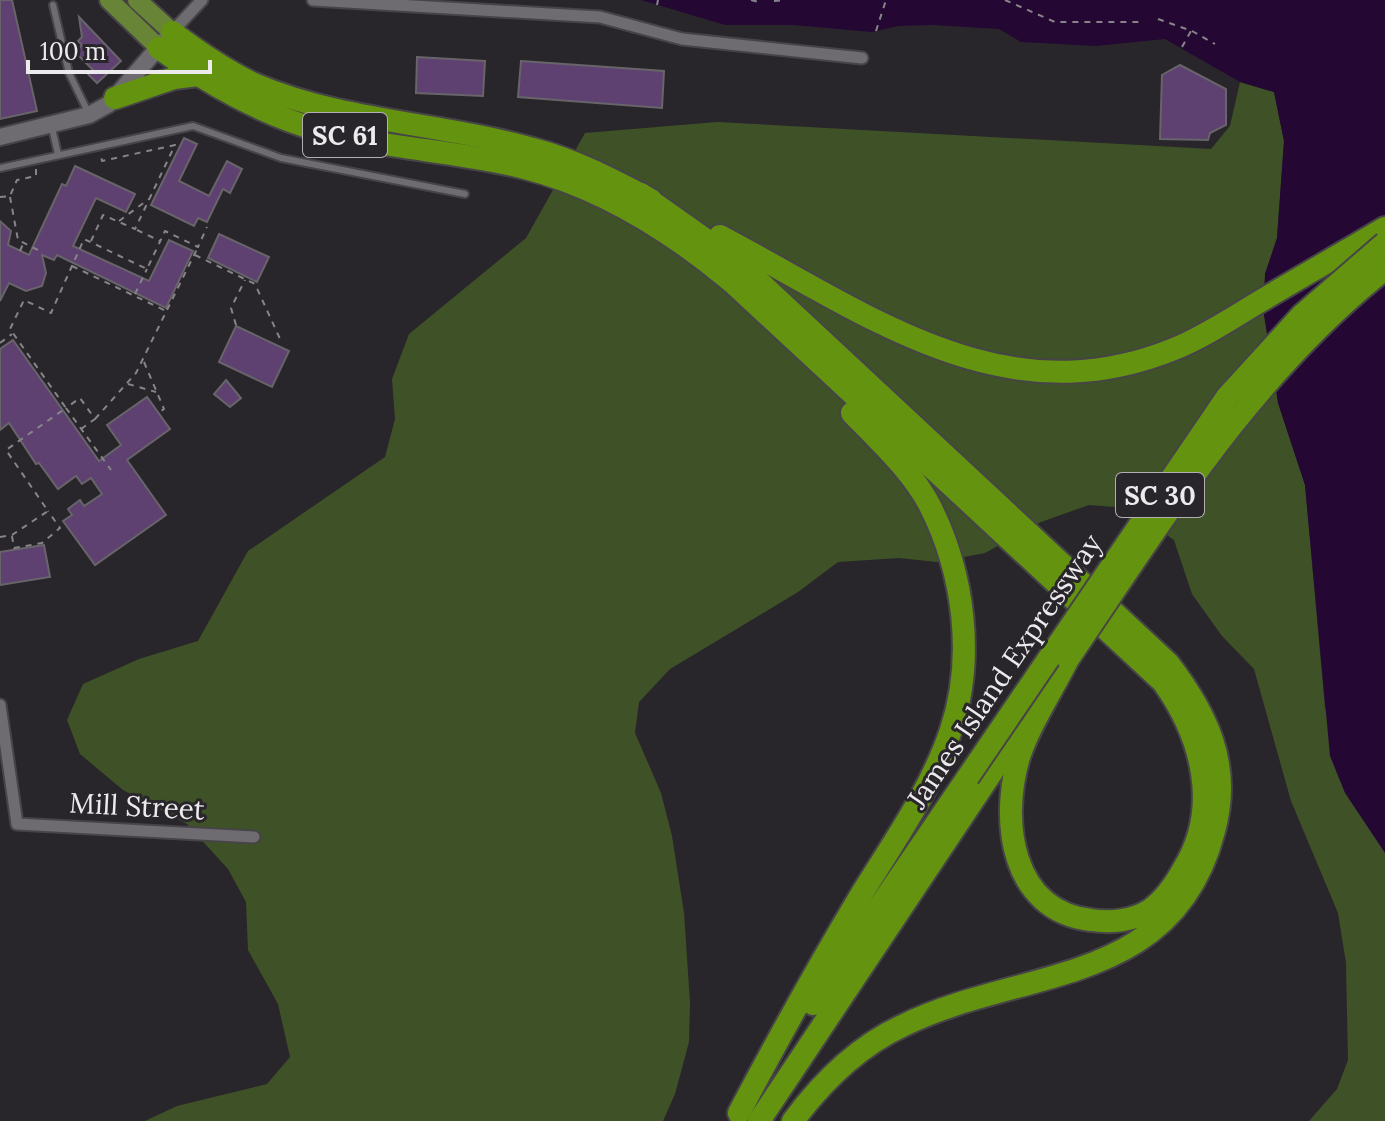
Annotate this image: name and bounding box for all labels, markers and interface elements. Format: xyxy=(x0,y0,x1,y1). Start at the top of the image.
scale bar xyxy=(28,24,210,74)
text: 100 m xyxy=(40,36,106,67)
road number: SC 61 xyxy=(303,113,387,157)
road number: SC 30 xyxy=(1116,473,1204,517)
street label: James Island Expressway xyxy=(898,527,1109,816)
street label: Mill Street xyxy=(68,784,206,828)

